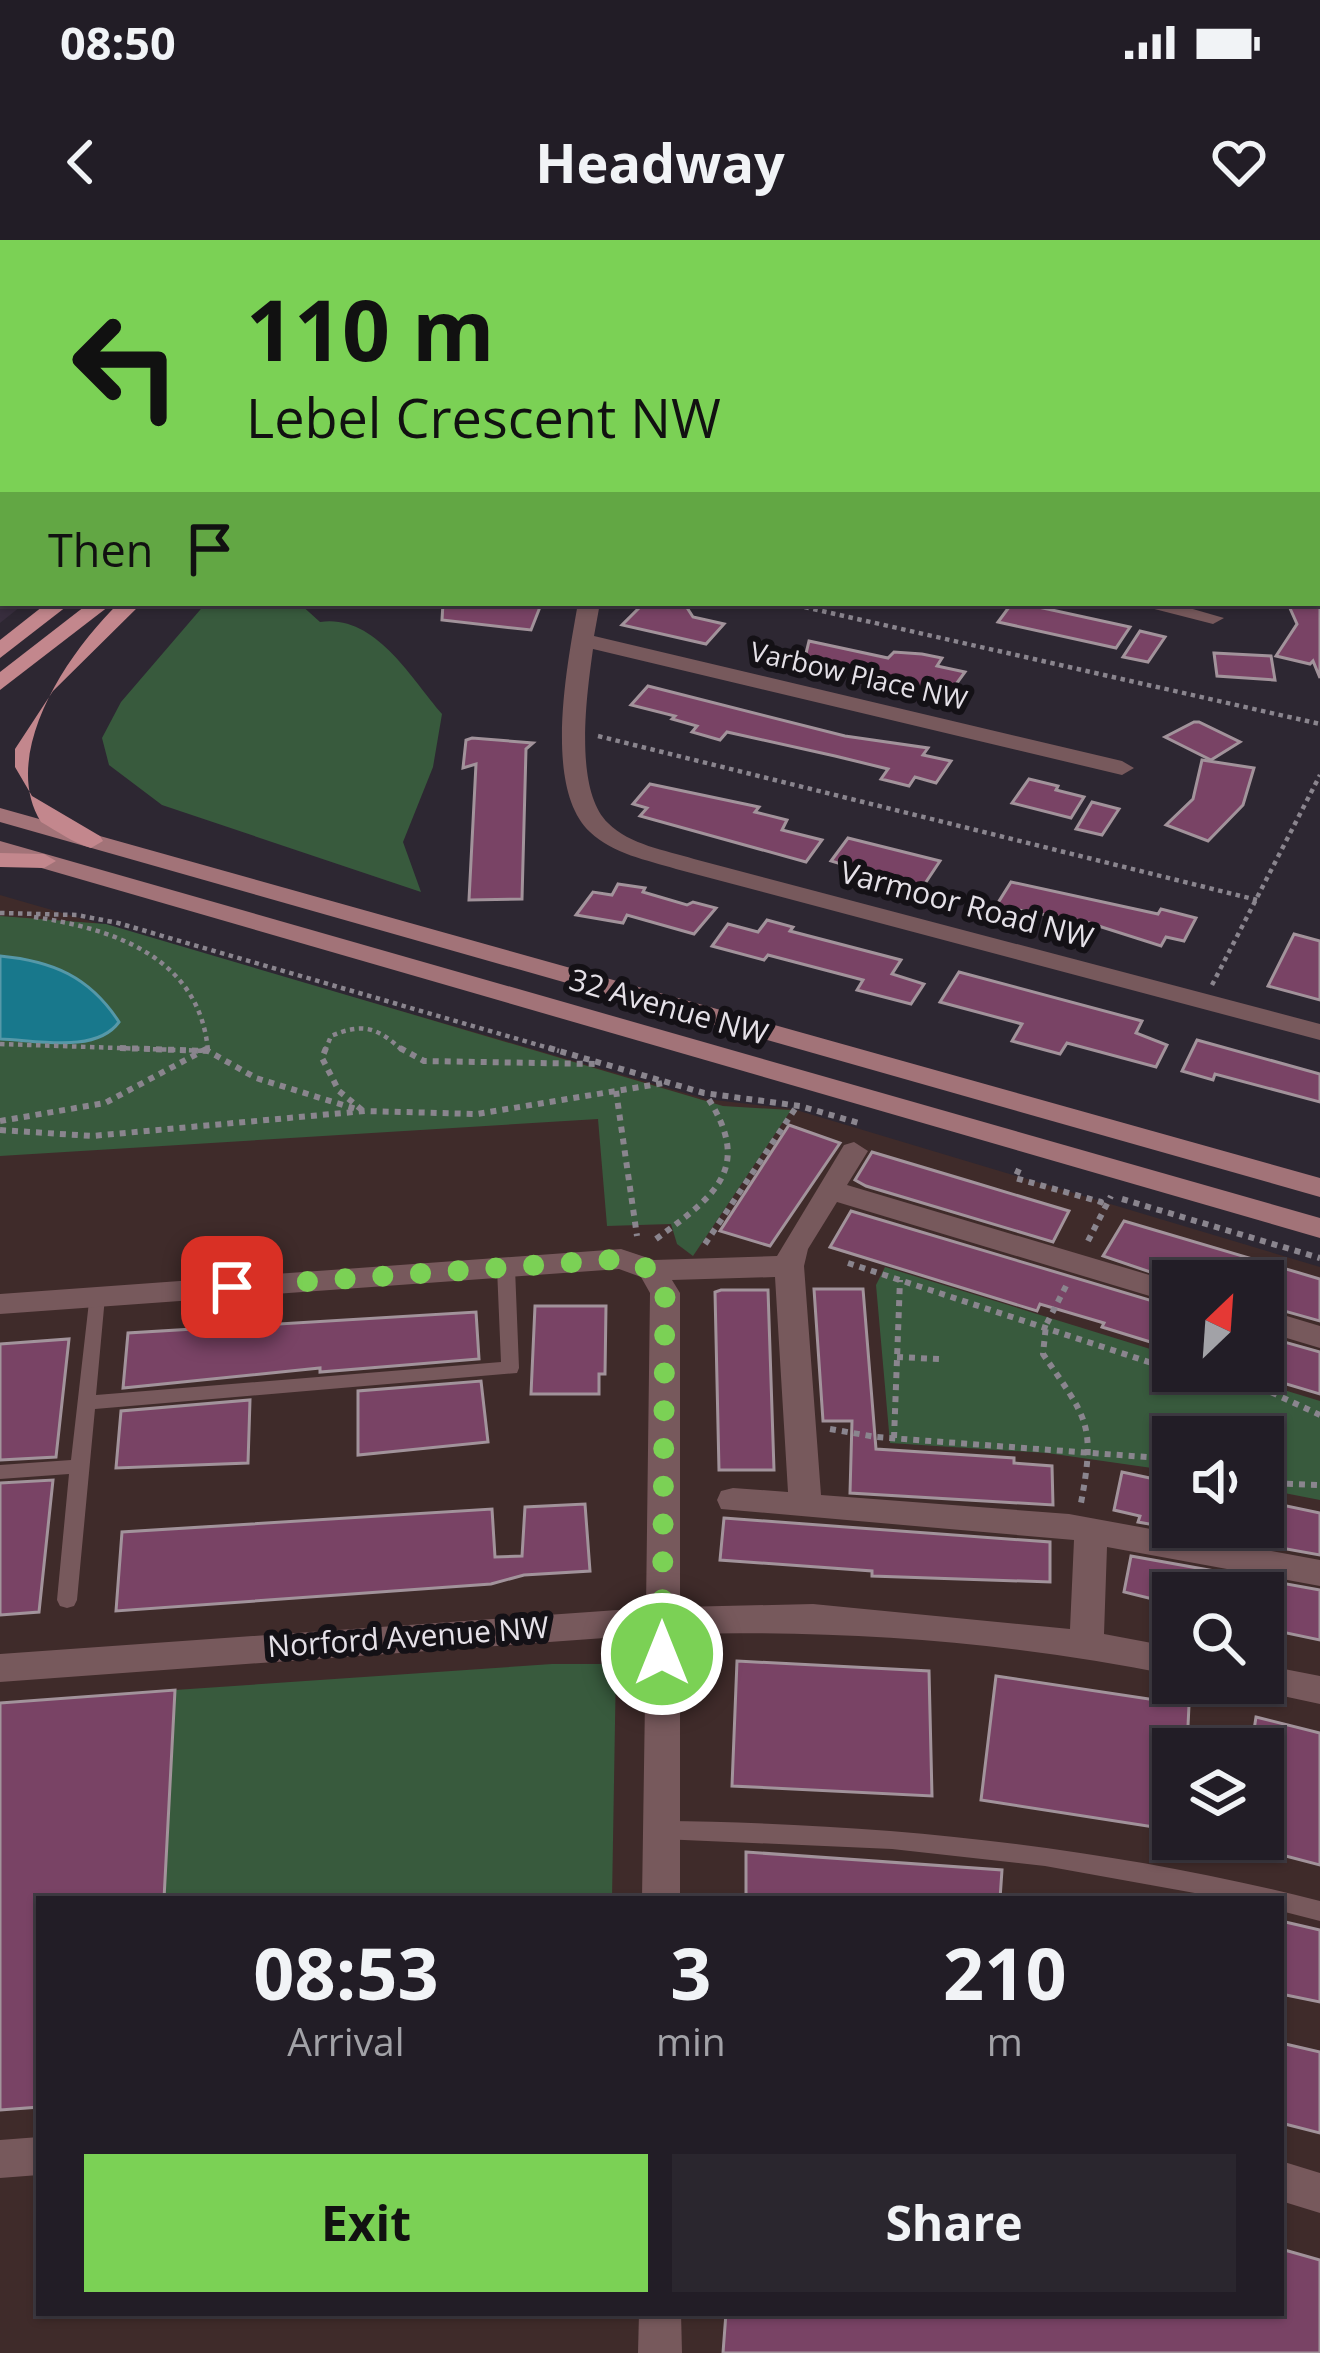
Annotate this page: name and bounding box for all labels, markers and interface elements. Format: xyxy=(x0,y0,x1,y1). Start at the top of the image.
text: 08:50 xyxy=(60,12,176,73)
text: Headway xyxy=(535,125,785,199)
icon: back xyxy=(48,129,114,195)
icon: heart xyxy=(1206,129,1272,195)
text: 110 m xyxy=(246,271,494,386)
icon: left xyxy=(48,288,204,444)
text: Lebel Crescent NW xyxy=(246,380,721,454)
icon: arrive xyxy=(177,516,243,582)
text: Then xyxy=(48,519,153,580)
street label: Varbow Place NW xyxy=(747,632,971,718)
street label: Varmoor Road NW xyxy=(836,850,1098,958)
street label: 32 Avenue NW xyxy=(565,958,773,1054)
pin xyxy=(181,1236,283,1338)
icon: arrive xyxy=(199,1254,265,1320)
north arrow xyxy=(1152,1260,1284,1392)
map controls xyxy=(1152,1260,1284,1860)
button: sound xyxy=(1152,1416,1284,1548)
button: search xyxy=(1152,1572,1284,1704)
position arrow xyxy=(599,1591,725,1717)
street label: Norford Avenue NW xyxy=(266,1606,550,1666)
button: layers xyxy=(1152,1728,1284,1860)
text: 08:53 xyxy=(253,1923,439,2021)
text: 3 xyxy=(670,1923,711,2021)
text: 210 xyxy=(943,1923,1067,2021)
text: Arrival xyxy=(287,2014,405,2067)
text: min xyxy=(656,2014,726,2067)
text: m xyxy=(987,2014,1023,2067)
button: Exit xyxy=(84,2154,648,2292)
button: Share xyxy=(672,2154,1236,2292)

